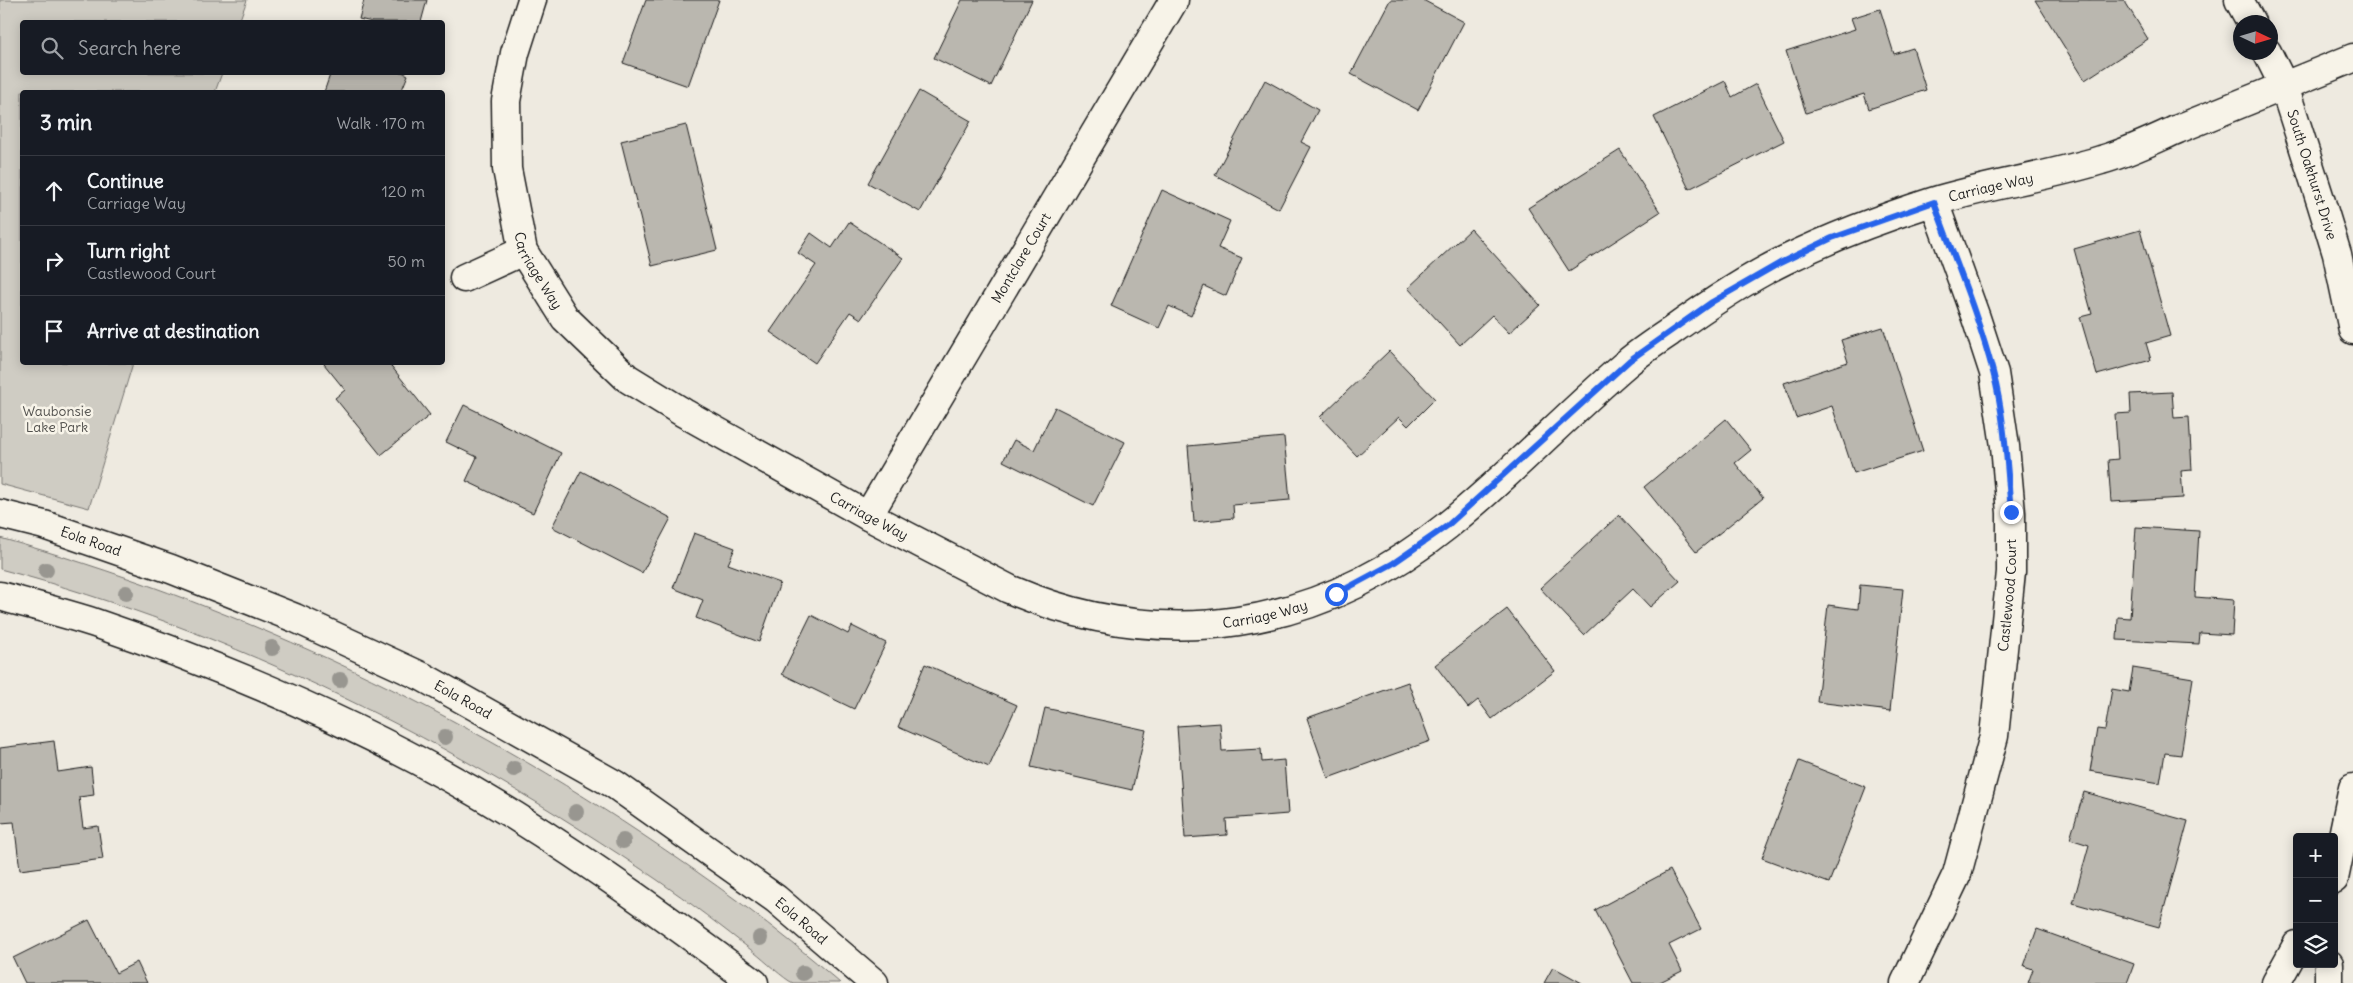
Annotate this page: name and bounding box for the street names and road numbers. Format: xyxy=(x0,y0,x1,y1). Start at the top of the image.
street label: South Oakhurst Drive xyxy=(2283,107,2341,242)
street label: Carriage Way xyxy=(1946,169,2035,206)
street label: Montclare Court xyxy=(987,209,1055,306)
street label: Carriage Way xyxy=(510,230,566,313)
street label: Carriage Way xyxy=(827,487,911,544)
street label: Eola Road xyxy=(58,522,124,560)
street label: Castlewood Court xyxy=(1994,539,2020,652)
street label: Carriage Way xyxy=(1222,596,1310,632)
street label: Eola Road xyxy=(431,676,495,723)
street label: Eola Road xyxy=(771,893,831,948)

